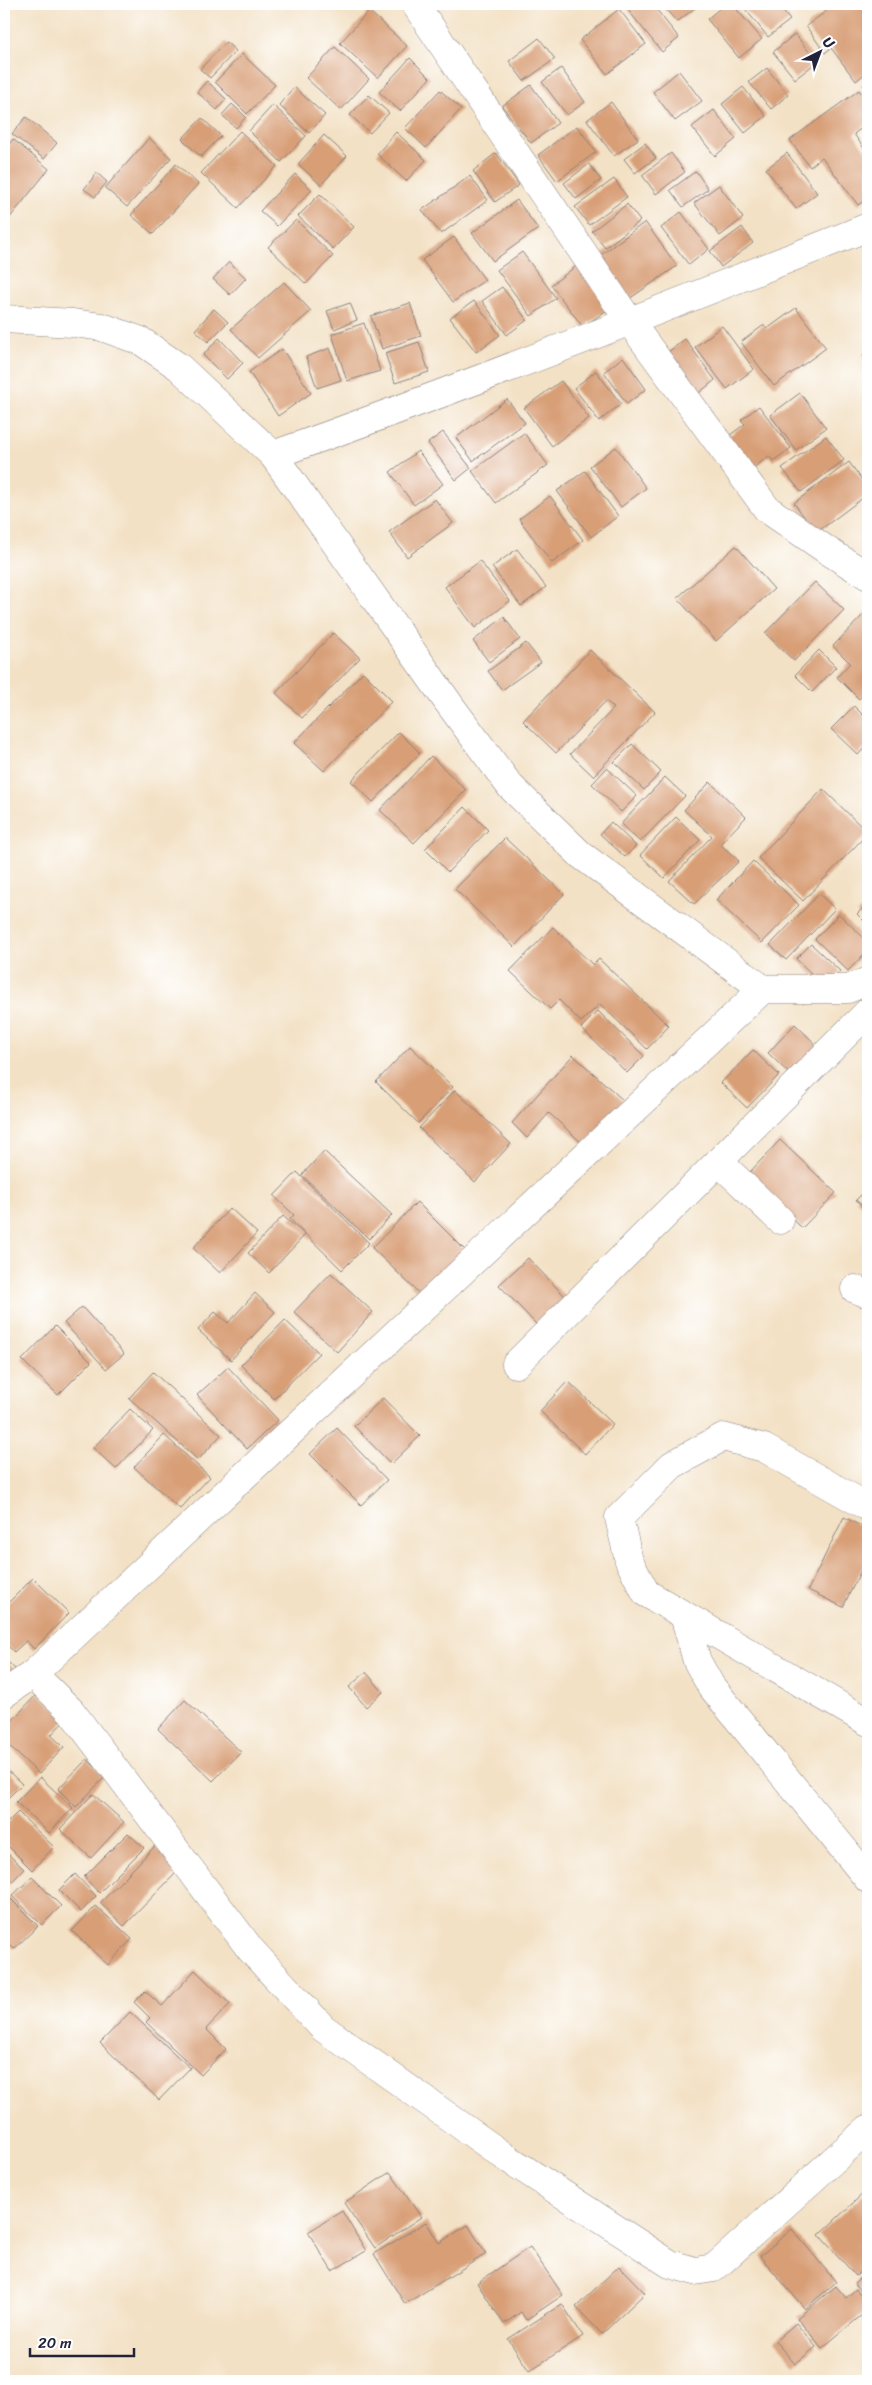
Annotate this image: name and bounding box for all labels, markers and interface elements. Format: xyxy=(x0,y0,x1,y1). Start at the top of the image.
north arrow xyxy=(794,28,844,78)
text: U xyxy=(817,30,841,56)
scale bar xyxy=(30,2325,134,2357)
text: 20 m xyxy=(38,2330,72,2356)

